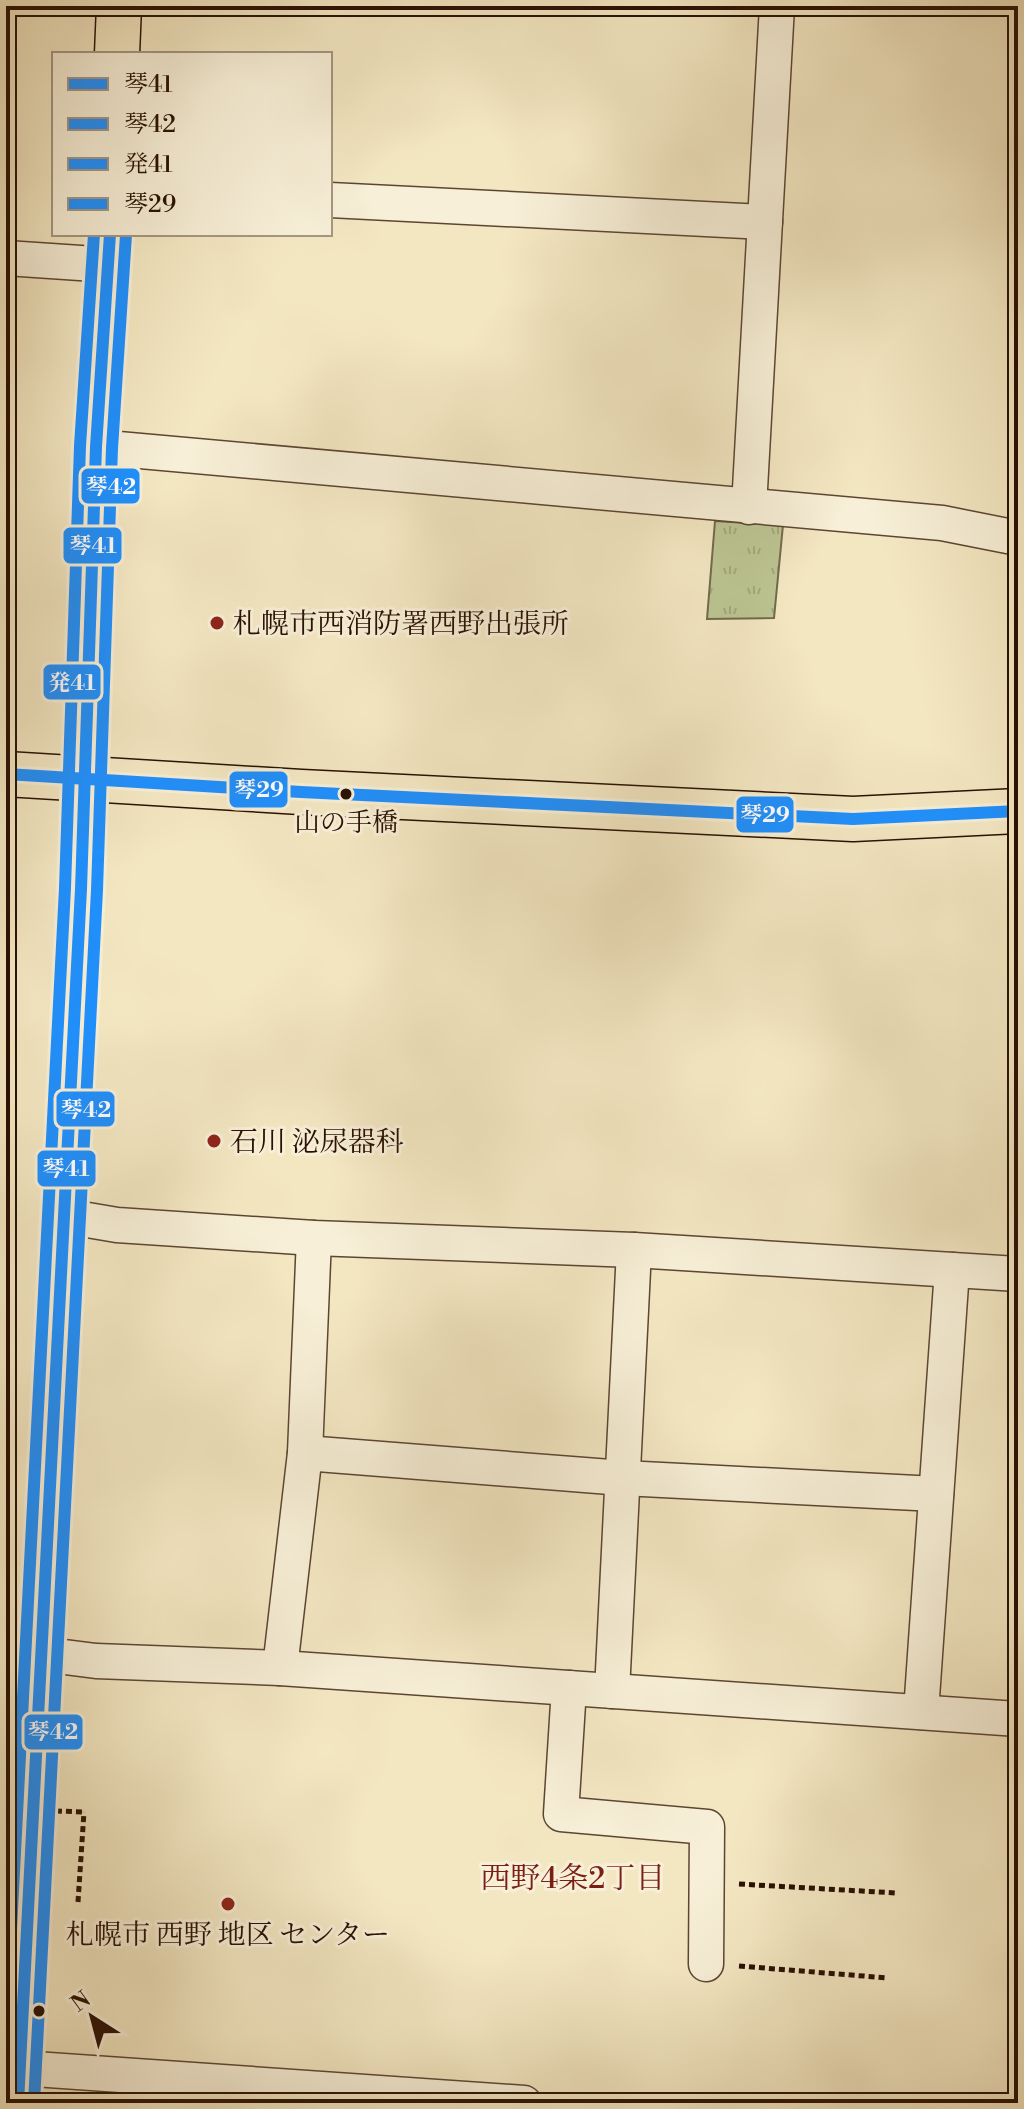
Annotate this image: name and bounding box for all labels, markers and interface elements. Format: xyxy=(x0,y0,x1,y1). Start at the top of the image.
legend xyxy=(52,52,332,236)
text: 琴41 xyxy=(124,70,173,100)
text: 琴42 xyxy=(124,110,176,140)
text: 発41 xyxy=(124,150,173,180)
text: 琴29 xyxy=(124,190,176,220)
line badge: 琴42 xyxy=(80,467,141,505)
text: 琴42 xyxy=(86,474,136,501)
line badge: 琴41 xyxy=(62,526,123,565)
text: 琴41 xyxy=(69,533,117,560)
place label: 札幌市西消防署西野出張所 xyxy=(233,607,569,642)
marker: 札幌市西消防署西野出張所 xyxy=(208,614,226,632)
line badge: 発41 xyxy=(42,663,102,701)
text: 発41 xyxy=(48,670,96,697)
line badge: 琴29 xyxy=(228,770,289,809)
text: 琴29 xyxy=(234,777,284,804)
marker: 山の手橋 xyxy=(338,786,354,802)
line badge: 琴29 xyxy=(735,795,795,834)
text: 琴29 xyxy=(740,802,790,829)
place label: 山の手橋 xyxy=(294,807,398,839)
line badge: 琴42 xyxy=(55,1090,116,1128)
text: 琴42 xyxy=(61,1097,111,1124)
place label: 石川 泌尿器科 xyxy=(230,1125,404,1160)
marker: 石川 泌尿器科 xyxy=(205,1132,223,1150)
line badge: 琴41 xyxy=(36,1149,97,1188)
text: 琴41 xyxy=(42,1156,90,1183)
line badge: 琴42 xyxy=(23,1713,84,1751)
text: 琴42 xyxy=(28,1719,78,1746)
district label: 西野4条2丁目 xyxy=(481,1860,665,1898)
marker: 札幌市 西野 地区 センター xyxy=(219,1895,237,1913)
place label: 札幌市 西野 地区 センター xyxy=(66,1918,390,1953)
north arrow xyxy=(52,1977,132,2057)
text: N xyxy=(66,1986,97,2018)
unlabelled marker xyxy=(31,2003,47,2019)

